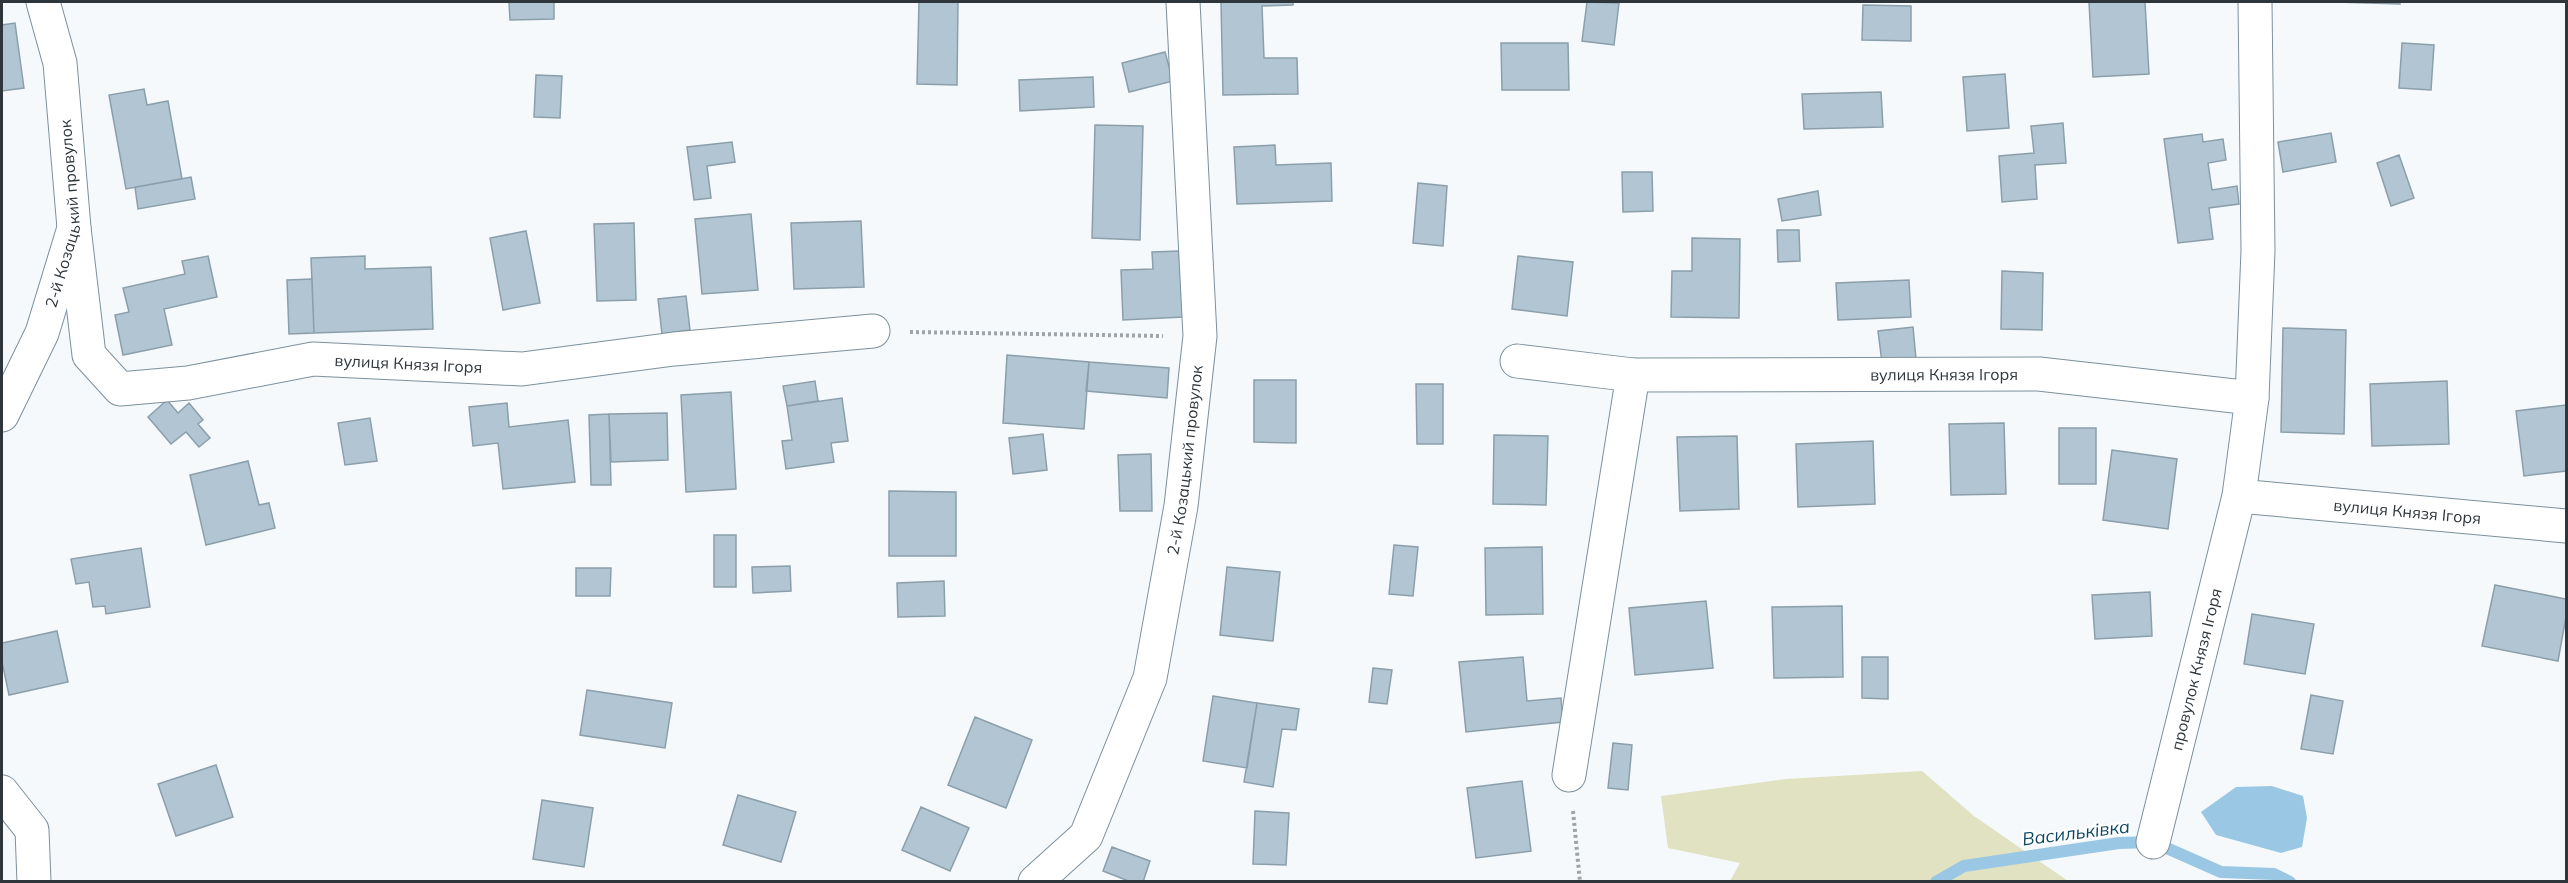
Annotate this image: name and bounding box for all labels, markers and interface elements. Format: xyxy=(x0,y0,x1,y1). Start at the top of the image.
street label: 2-й Козацький провулок xyxy=(40,119,85,310)
street label: вулиця Князя Ігоря xyxy=(334,350,483,377)
street label: 2-й Козацький провулок xyxy=(1162,364,1207,557)
street label: вулиця Князя Ігоря xyxy=(1870,364,2018,384)
street label: вулиця Князя Ігоря xyxy=(2333,495,2482,528)
street label: провулок Князя Ігоря xyxy=(2166,586,2226,752)
water label: Васильківка xyxy=(2021,814,2131,851)

